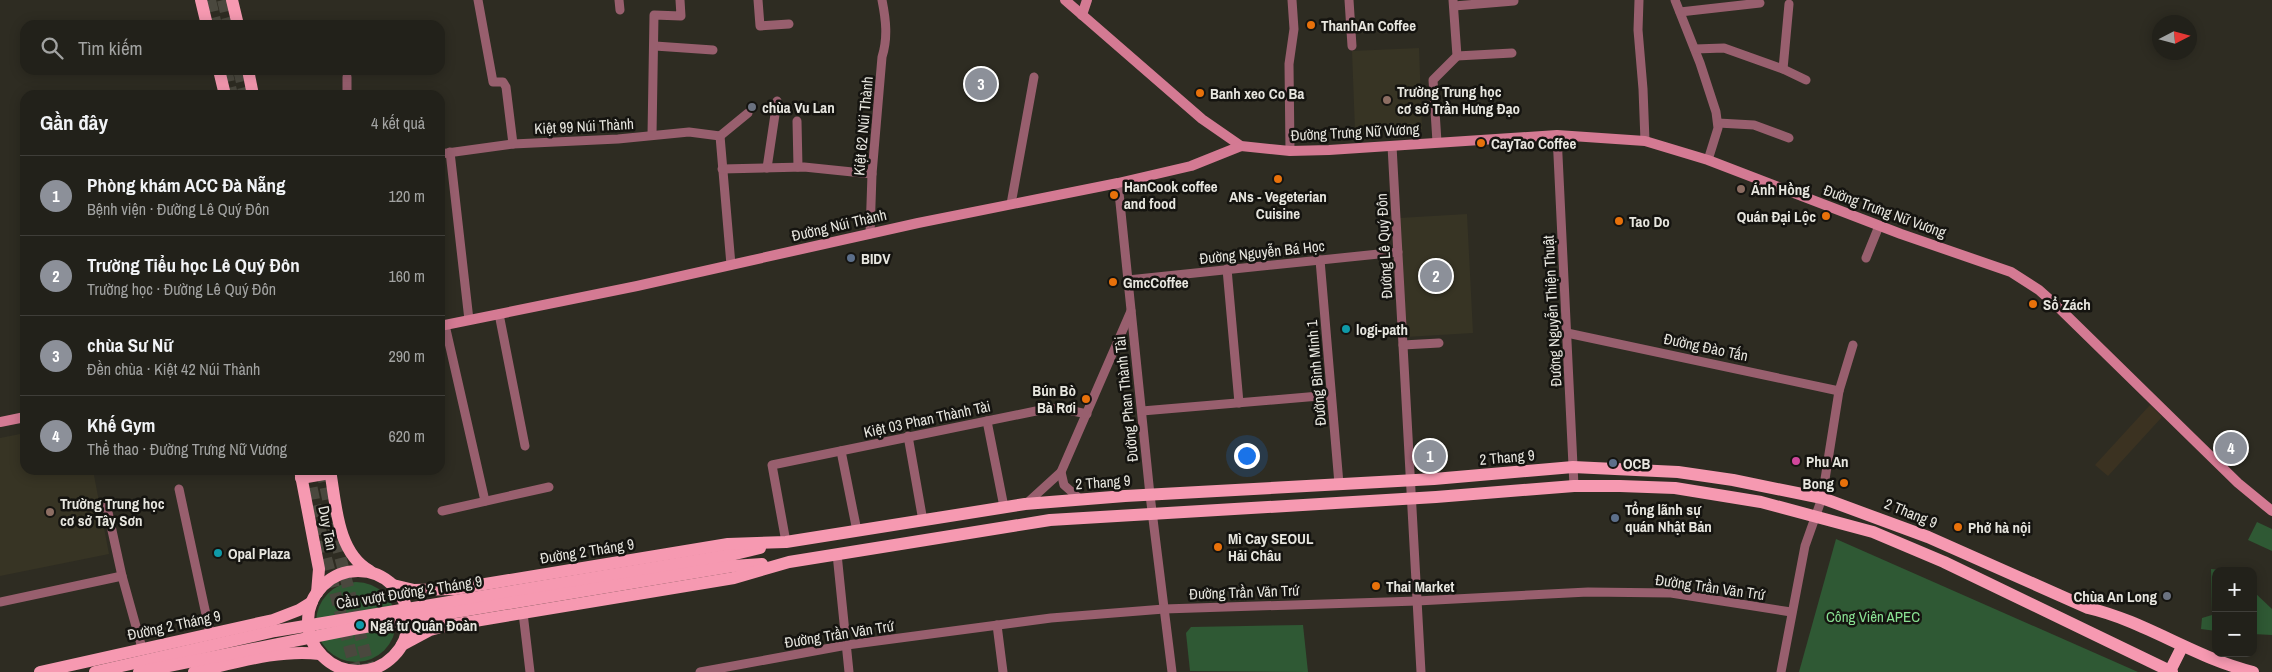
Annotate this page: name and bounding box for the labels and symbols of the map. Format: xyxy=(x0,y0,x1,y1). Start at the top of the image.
place label: ThanhAn Coffee xyxy=(1321,15,1416,36)
north arrow xyxy=(2152,15,2197,60)
marker: ThanhAn Coffee xyxy=(1305,19,1317,31)
pin: 3 xyxy=(965,65,997,103)
street label: Kiệt 62 Núi Thành xyxy=(848,75,878,177)
place label: Trường Trung học cơ sở Trần Hưng Đạo xyxy=(1397,81,1520,119)
place label: Banh xeo Co Ba xyxy=(1210,83,1304,104)
marker: Banh xeo Co Ba xyxy=(1194,87,1206,99)
marker: Trường Trung học cơ sở Trần Hưng Đạo xyxy=(1381,94,1393,106)
place label: chùa Vu Lan xyxy=(762,97,835,118)
marker: chùa Vu Lan xyxy=(746,101,758,113)
street label: Kiệt 99 Núi Thành xyxy=(534,113,634,139)
street label: Đường Trưng Nữ Vương xyxy=(1290,118,1420,146)
place label: CayTao Coffee xyxy=(1491,133,1576,154)
marker: CayTao Coffee xyxy=(1475,137,1487,149)
marker: ANs - Vegeterian Cuisine xyxy=(1272,173,1284,185)
place label: HanCook coffee and food xyxy=(1124,176,1218,214)
place label: Ánh Hồng xyxy=(1751,179,1810,200)
street label: Đường Trưng Nữ Vương xyxy=(1821,179,1949,243)
marker: Ánh Hồng xyxy=(1735,183,1747,195)
place label: ANs - Vegeterian Cuisine xyxy=(1229,186,1327,224)
marker: HanCook coffee and food xyxy=(1108,189,1120,201)
street label: Đường Lê Quý Đôn xyxy=(1371,193,1397,299)
street label: Đường Núi Thành xyxy=(789,204,889,246)
place label: Quán Đại Lộc xyxy=(1737,206,1816,227)
marker: Quán Đại Lộc xyxy=(1820,210,1832,222)
place label: Tao Do xyxy=(1629,211,1670,232)
marker: Tao Do xyxy=(1613,215,1625,227)
street label: Đường Nguyễn Thiện Thuật xyxy=(1538,234,1566,387)
street label: Đường Nguyễn Bá Học xyxy=(1198,235,1326,269)
place label: BIDV xyxy=(861,248,891,269)
marker: BIDV xyxy=(845,252,857,264)
pin: 2 xyxy=(1420,257,1452,295)
place label: GmcCoffee xyxy=(1123,272,1189,293)
marker: GmcCoffee xyxy=(1107,276,1119,288)
place label: Sổ Zách xyxy=(2043,294,2091,315)
marker: Sổ Zách xyxy=(2027,298,2039,310)
street label: Đường Bình Minh 1 xyxy=(1301,319,1331,427)
place label: logi-path xyxy=(1356,319,1408,340)
marker: logi-path xyxy=(1340,323,1352,335)
street label: Đường Đào Tấn xyxy=(1662,328,1750,366)
street label: Đường Phan Thành Tài xyxy=(1109,335,1143,463)
place label: Bún Bò Bà Rơi xyxy=(1032,380,1076,418)
marker: Bún Bò Bà Rơi xyxy=(1080,393,1092,405)
street label: Kiệt 03 Phan Thành Tài xyxy=(862,395,992,443)
pin: 4 xyxy=(2215,429,2247,467)
pin: 1 xyxy=(1414,437,1446,475)
your location xyxy=(1234,443,1260,469)
street label: 2 Thang 9 xyxy=(1479,444,1536,470)
place label: Phu An xyxy=(1806,451,1849,472)
place label: OCB xyxy=(1623,453,1650,474)
marker: Phu An xyxy=(1790,455,1802,467)
marker: OCB xyxy=(1607,457,1619,469)
street label: 2 Thang 9 xyxy=(1075,470,1131,494)
place label: Bong xyxy=(1803,473,1834,494)
marker: Bong xyxy=(1838,477,1850,489)
place label: Trường Trung học cơ sở Tây Sơn xyxy=(60,493,165,531)
street label: 2 Thang 9 xyxy=(1881,493,1941,533)
place label: Tổng lãnh sự quán Nhật Bản xyxy=(1625,499,1712,537)
street label: Duy Tan xyxy=(313,504,343,552)
marker: Trường Trung học cơ sở Tây Sơn xyxy=(44,506,56,518)
marker: Tổng lãnh sự quán Nhật Bản xyxy=(1609,512,1621,524)
place label: Phở hà nội xyxy=(1968,517,2031,538)
marker: Phở hà nội xyxy=(1952,521,1964,533)
place label: Mì Cay SEOUL Hải Châu xyxy=(1228,528,1314,566)
street label: Đường 2 Tháng 9 xyxy=(539,533,636,569)
marker: Mì Cay SEOUL Hải Châu xyxy=(1212,541,1224,553)
place label: Opal Plaza xyxy=(228,543,290,564)
marker: Opal Plaza xyxy=(212,547,224,559)
street label: Đường Trần Văn Trứ xyxy=(1654,569,1767,605)
street label: Cầu vượt Đường 2 Tháng 9 xyxy=(335,570,484,614)
place label: Thai Market xyxy=(1386,576,1454,597)
street label: Đường Trần Văn Trứ xyxy=(1189,580,1300,604)
marker: Thai Market xyxy=(1370,580,1382,592)
place label: Chùa An Long xyxy=(2073,586,2157,607)
marker: Chùa An Long xyxy=(2161,590,2173,602)
street label: Đường 2 Tháng 9 xyxy=(125,605,223,645)
park label: Công Viên APEC xyxy=(1826,606,1920,627)
place label: Ngã tư Quân Đoàn xyxy=(370,615,477,636)
street label: Đường Trần Văn Trứ xyxy=(783,615,896,653)
marker: Ngã tư Quân Đoàn xyxy=(354,619,366,631)

